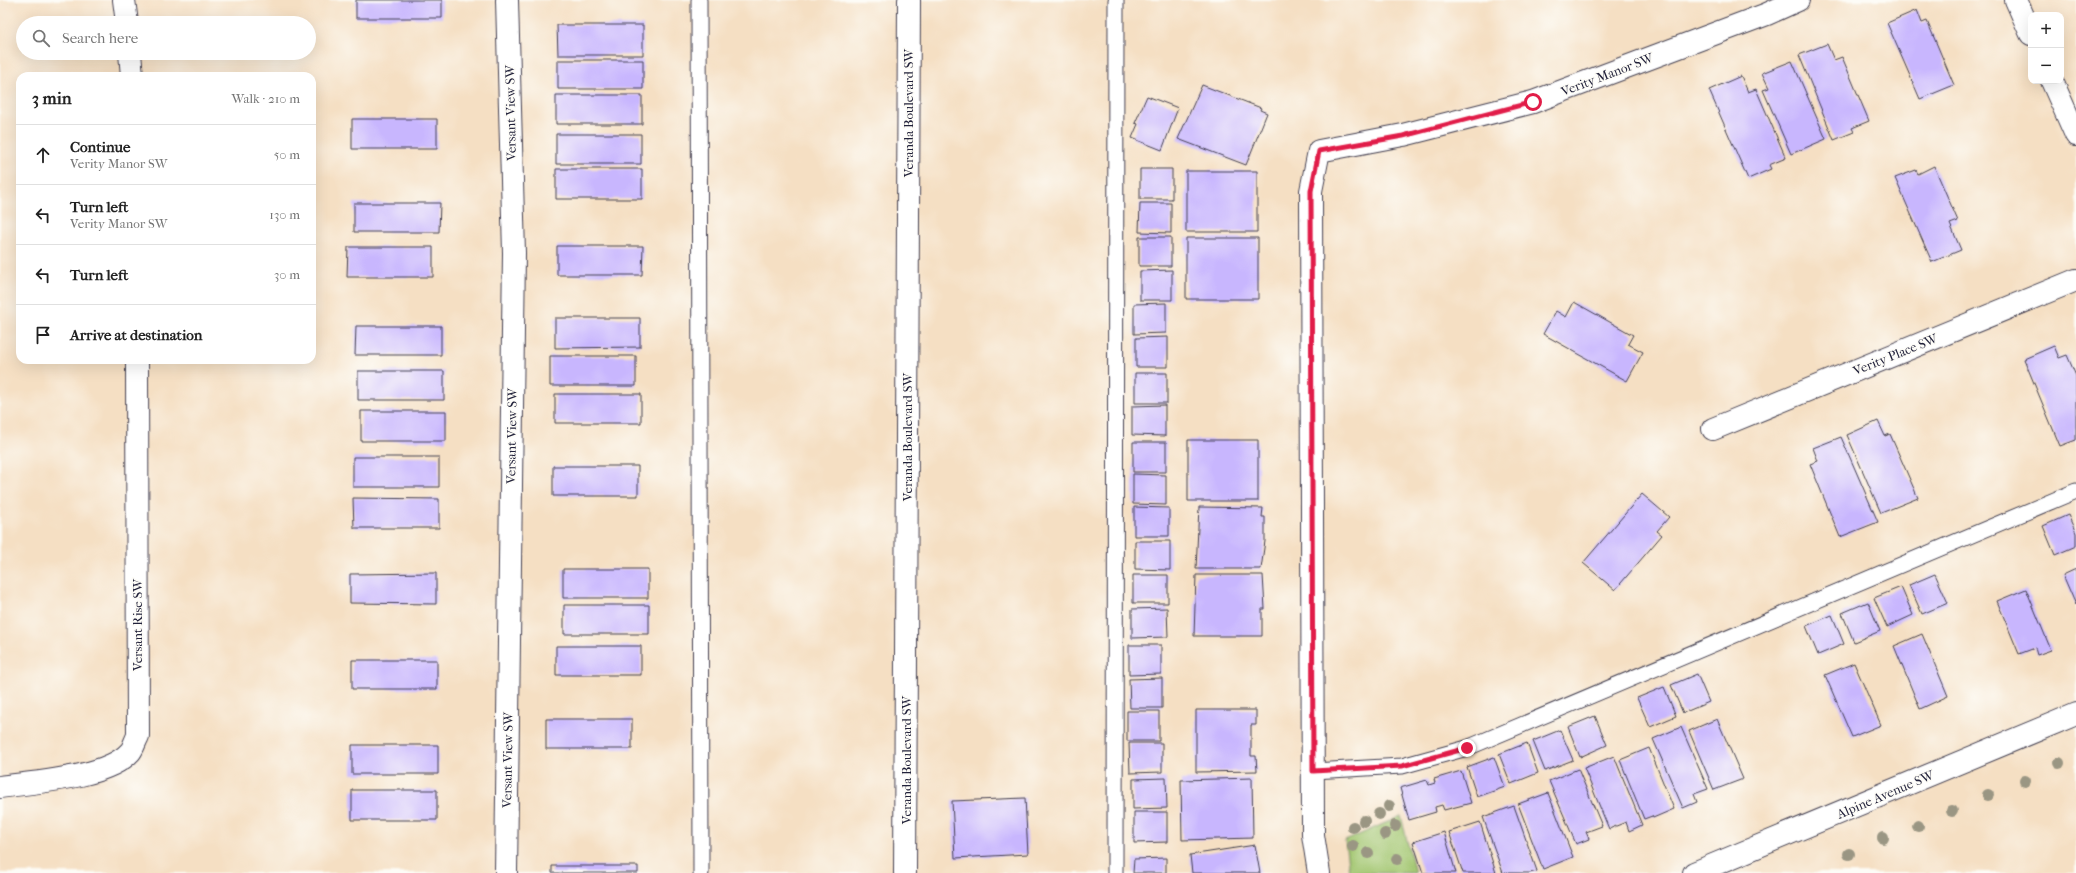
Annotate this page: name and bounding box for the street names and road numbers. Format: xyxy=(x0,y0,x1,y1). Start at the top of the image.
street label: Veranda Boulevard SW xyxy=(901,48,916,178)
street label: Verity Manor SW xyxy=(1558,50,1657,99)
street label: Versant View SW xyxy=(502,64,519,162)
street label: Verity Place SW xyxy=(1850,330,1941,379)
street label: Veranda Boulevard SW xyxy=(900,372,915,502)
street label: Versant View SW xyxy=(503,387,520,485)
street label: Versant Rise SW xyxy=(130,578,145,672)
street label: Veranda Boulevard SW xyxy=(899,695,914,825)
street label: Versant View SW xyxy=(499,711,516,809)
street label: Alpine Avenue SW xyxy=(1834,767,1937,822)

